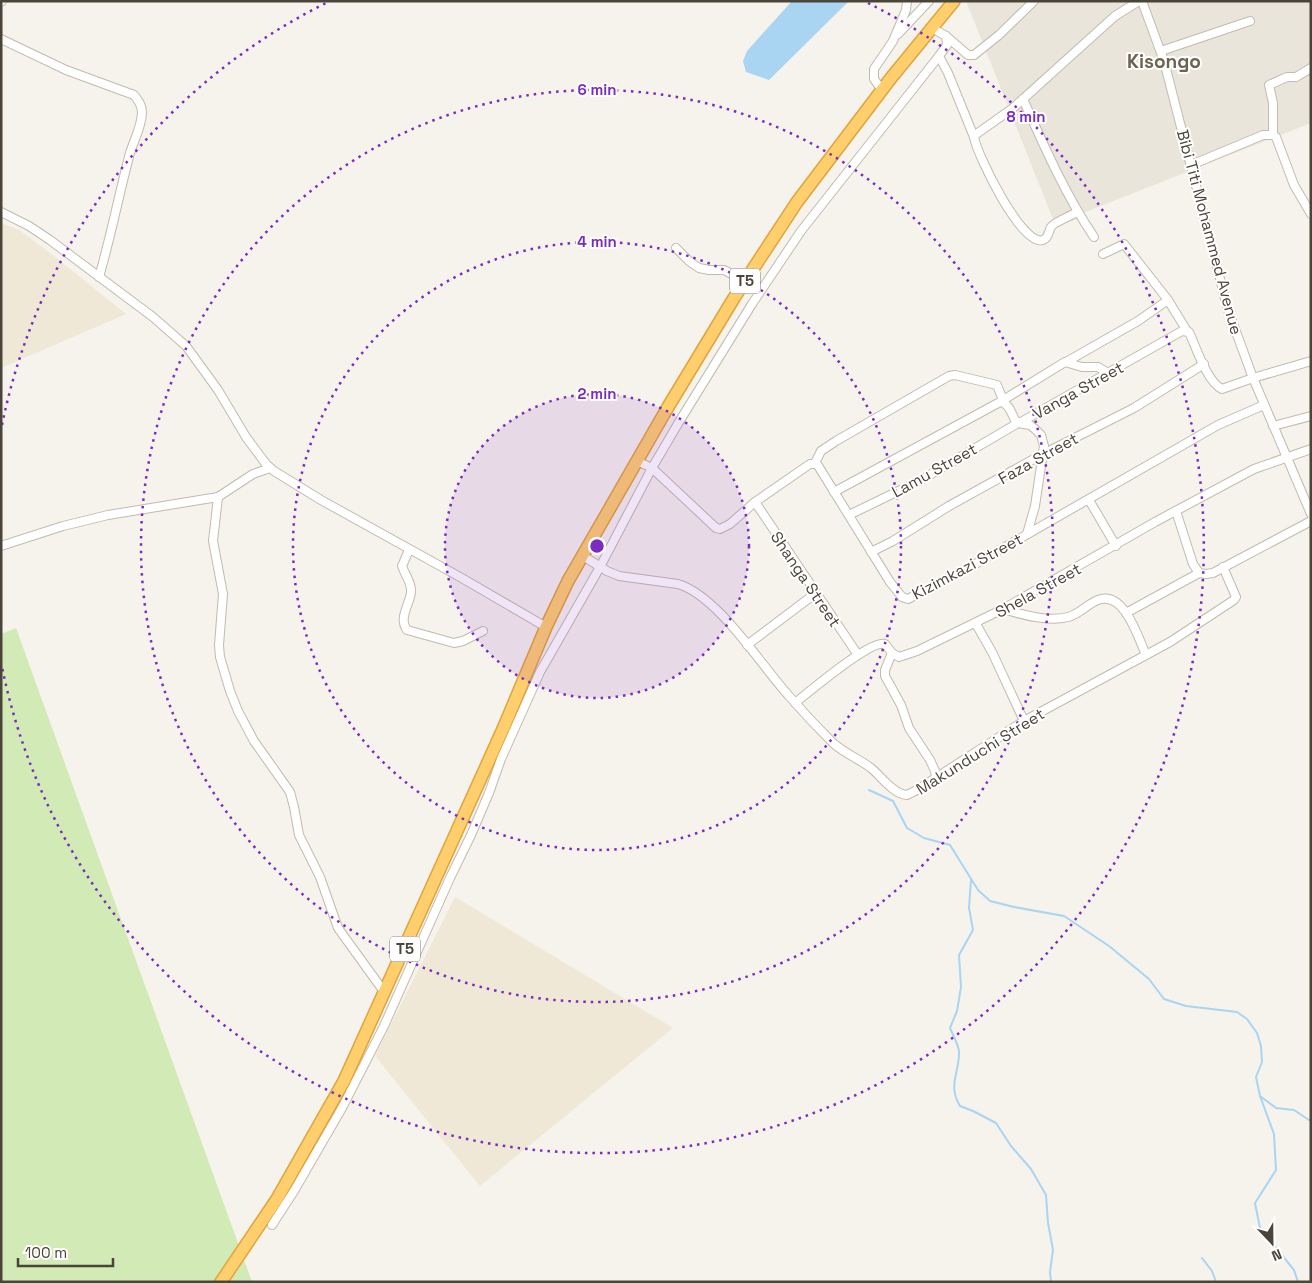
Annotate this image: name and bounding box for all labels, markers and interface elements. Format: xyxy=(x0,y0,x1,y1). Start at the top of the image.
district label: Kisongo xyxy=(1127,49,1201,74)
text: 6 min xyxy=(577,80,617,99)
text: 8 min xyxy=(1007,107,1045,126)
street label: Bibi Titi Mohammed Avenue xyxy=(1172,127,1247,337)
text: 4 min xyxy=(577,232,617,251)
road number: T5 xyxy=(730,268,760,294)
street label: Vanga Street xyxy=(1029,357,1127,424)
text: 2 min xyxy=(578,384,616,403)
street label: Faza Street xyxy=(995,428,1082,489)
street label: Lamu Street xyxy=(888,438,981,502)
street label: Shanga Street xyxy=(766,527,845,631)
street label: Kizimkazi Street xyxy=(908,528,1026,604)
centre of rings xyxy=(588,537,606,555)
street label: Shela Street xyxy=(992,558,1085,623)
street label: Makunduchi Street xyxy=(912,703,1048,799)
road number: T5 xyxy=(390,936,420,962)
north arrow xyxy=(1247,1218,1297,1268)
scale bar xyxy=(18,1236,112,1268)
text: 100 m xyxy=(25,1243,67,1262)
text: N xyxy=(1269,1245,1285,1265)

